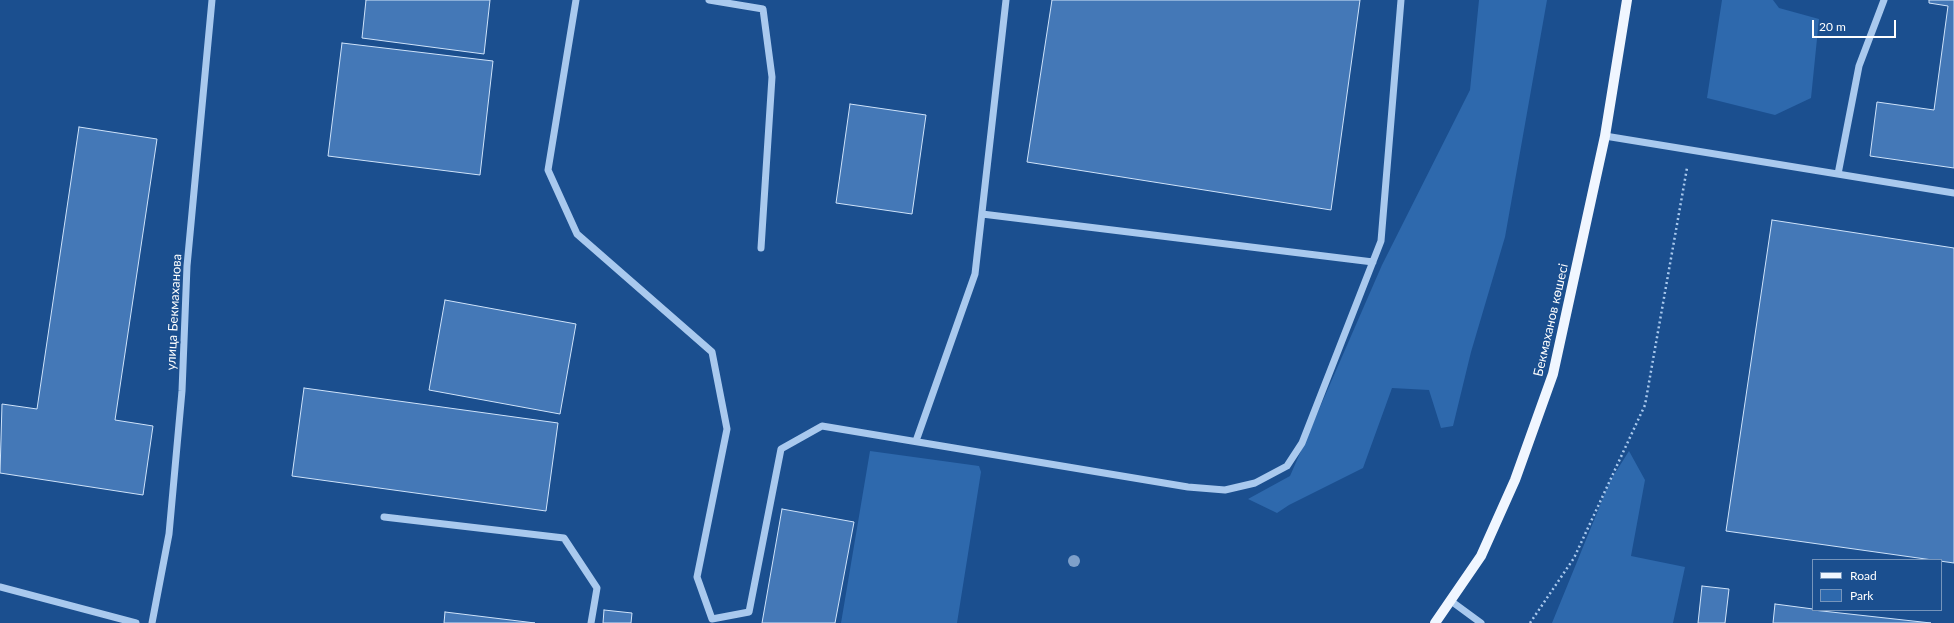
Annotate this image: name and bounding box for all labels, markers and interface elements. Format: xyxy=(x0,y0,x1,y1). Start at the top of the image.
scale bar xyxy=(1814,12,1898,38)
text: 20 m xyxy=(1819,19,1846,34)
street label: улица Бекмаханова xyxy=(163,253,185,371)
street label: Бекмаханов көшесі xyxy=(1530,262,1572,378)
legend xyxy=(1812,559,1942,611)
text: Road xyxy=(1850,568,1877,583)
text: Park xyxy=(1850,588,1873,603)

